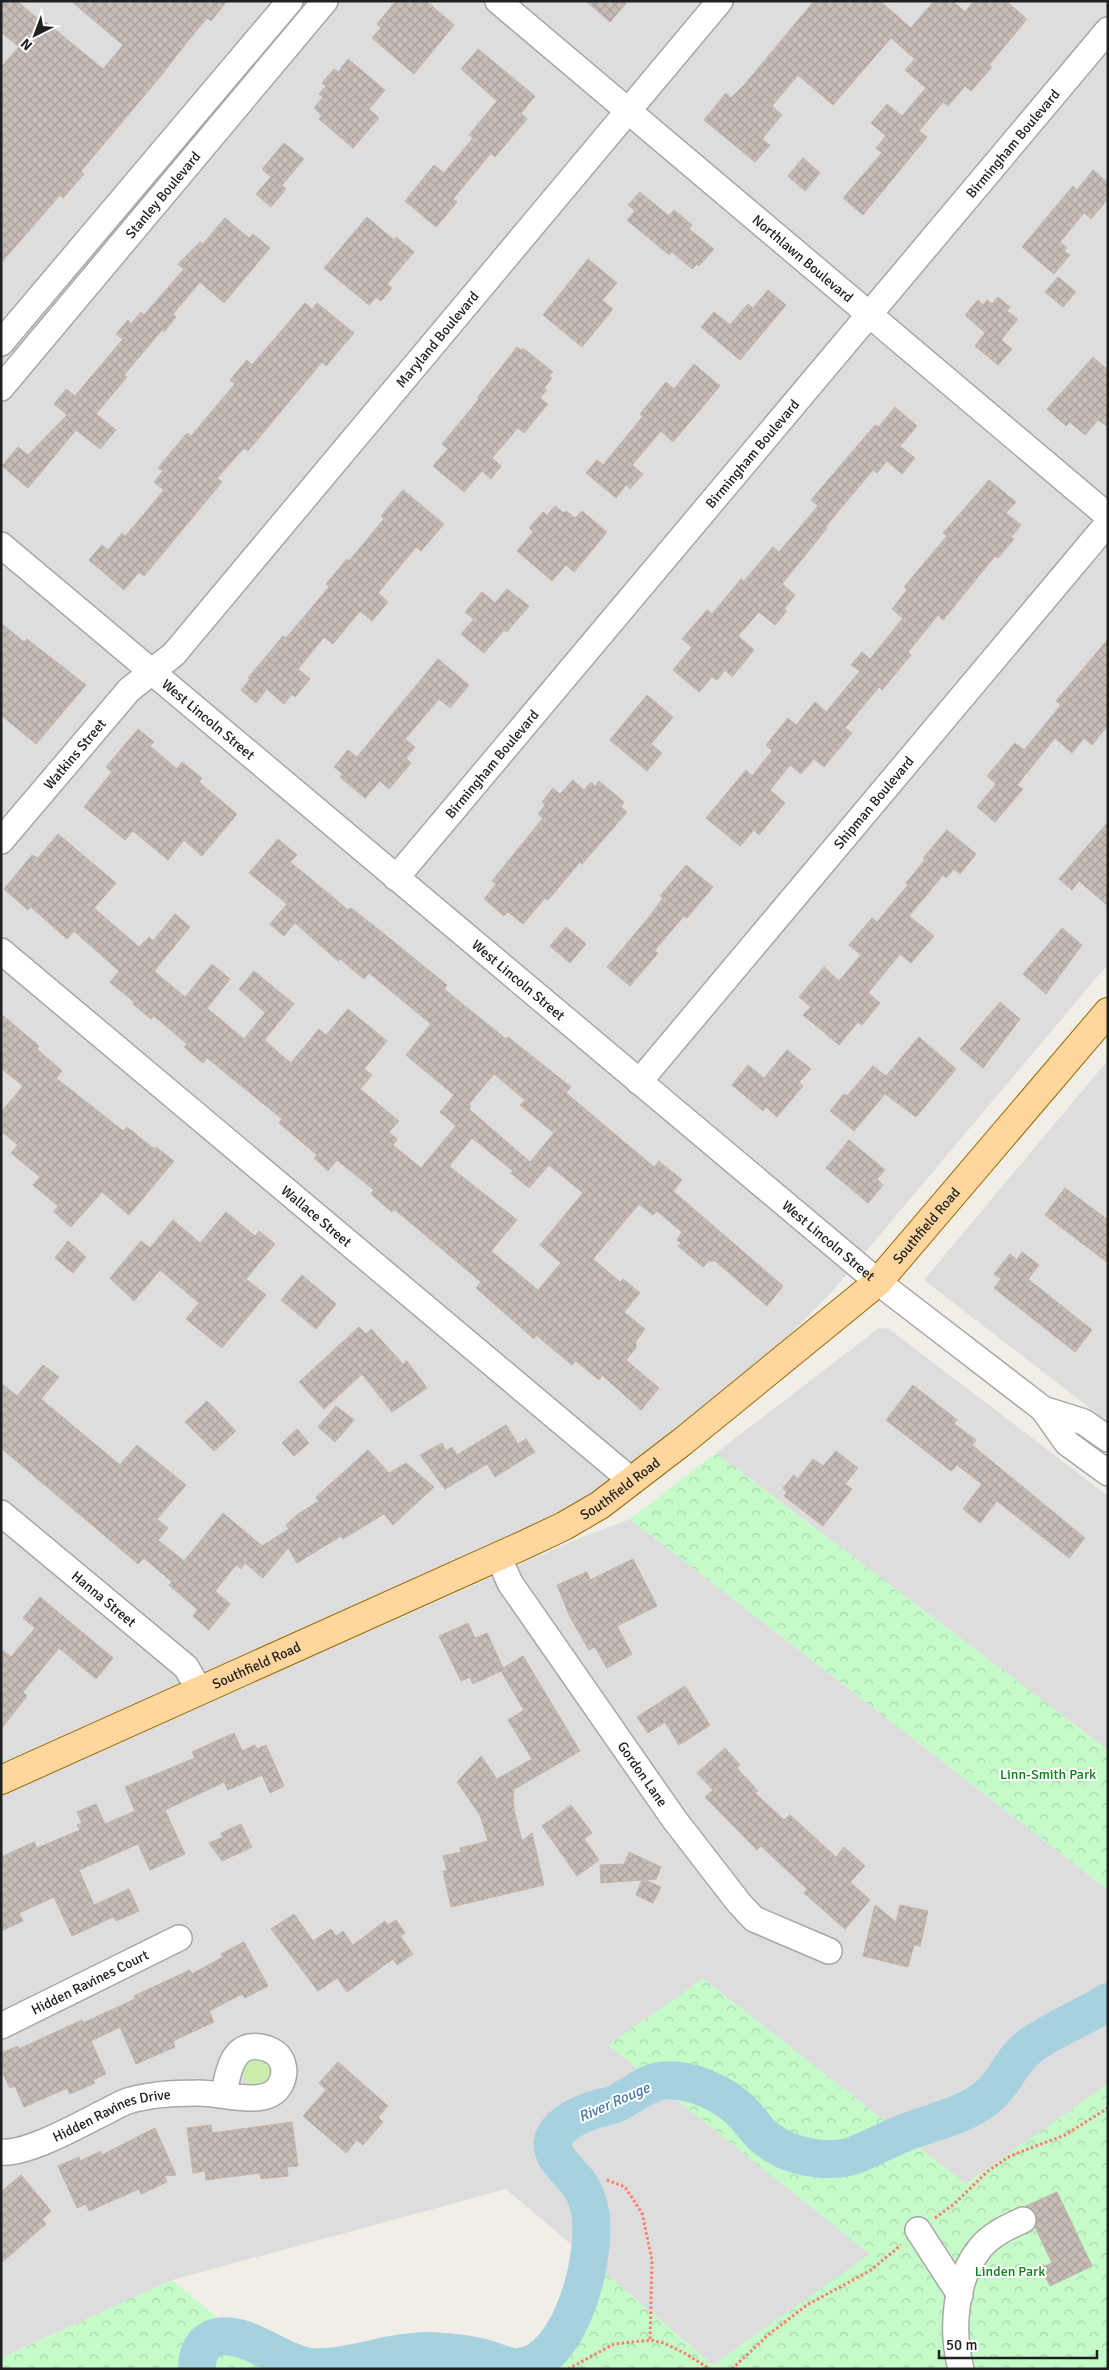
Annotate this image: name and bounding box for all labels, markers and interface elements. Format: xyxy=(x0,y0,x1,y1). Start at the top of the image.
north arrow xyxy=(10,10,60,60)
text: N xyxy=(17,35,36,54)
street label: Birmingham Boulevard xyxy=(963,86,1063,202)
street label: Stanley Boulevard xyxy=(122,148,204,242)
street label: Northlawn Boulevard xyxy=(749,211,857,306)
street label: Maryland Boulevard xyxy=(393,288,483,391)
street label: Birmingham Boulevard xyxy=(702,396,803,512)
street label: West Lincoln Street xyxy=(158,676,258,764)
street label: Birmingham Boulevard xyxy=(442,706,543,822)
street label: Watkins Street xyxy=(40,715,110,793)
street label: Shipman Boulevard xyxy=(830,753,918,853)
street label: West Lincoln Street xyxy=(468,936,568,1024)
street label: Wallace Street xyxy=(277,1182,355,1251)
street label: Southfield Road xyxy=(889,1184,964,1267)
street label: West Lincoln Street xyxy=(778,1197,878,1285)
street label: Southfield Road xyxy=(577,1454,663,1524)
street label: Hanna Street xyxy=(68,1567,139,1631)
street label: Southfield Road xyxy=(210,1638,303,1693)
street label: Gordon Lane xyxy=(614,1738,671,1810)
park label: Linn-Smith Park xyxy=(1000,1766,1096,1783)
street label: Hidden Ravines Court xyxy=(29,1946,151,2019)
water label: River Rouge xyxy=(576,2078,654,2126)
street label: Hidden Ravines Drive xyxy=(50,2086,171,2146)
park label: Linden Park xyxy=(975,2263,1045,2280)
scale bar xyxy=(939,2328,1096,2360)
text: 50 m xyxy=(946,2336,977,2354)

